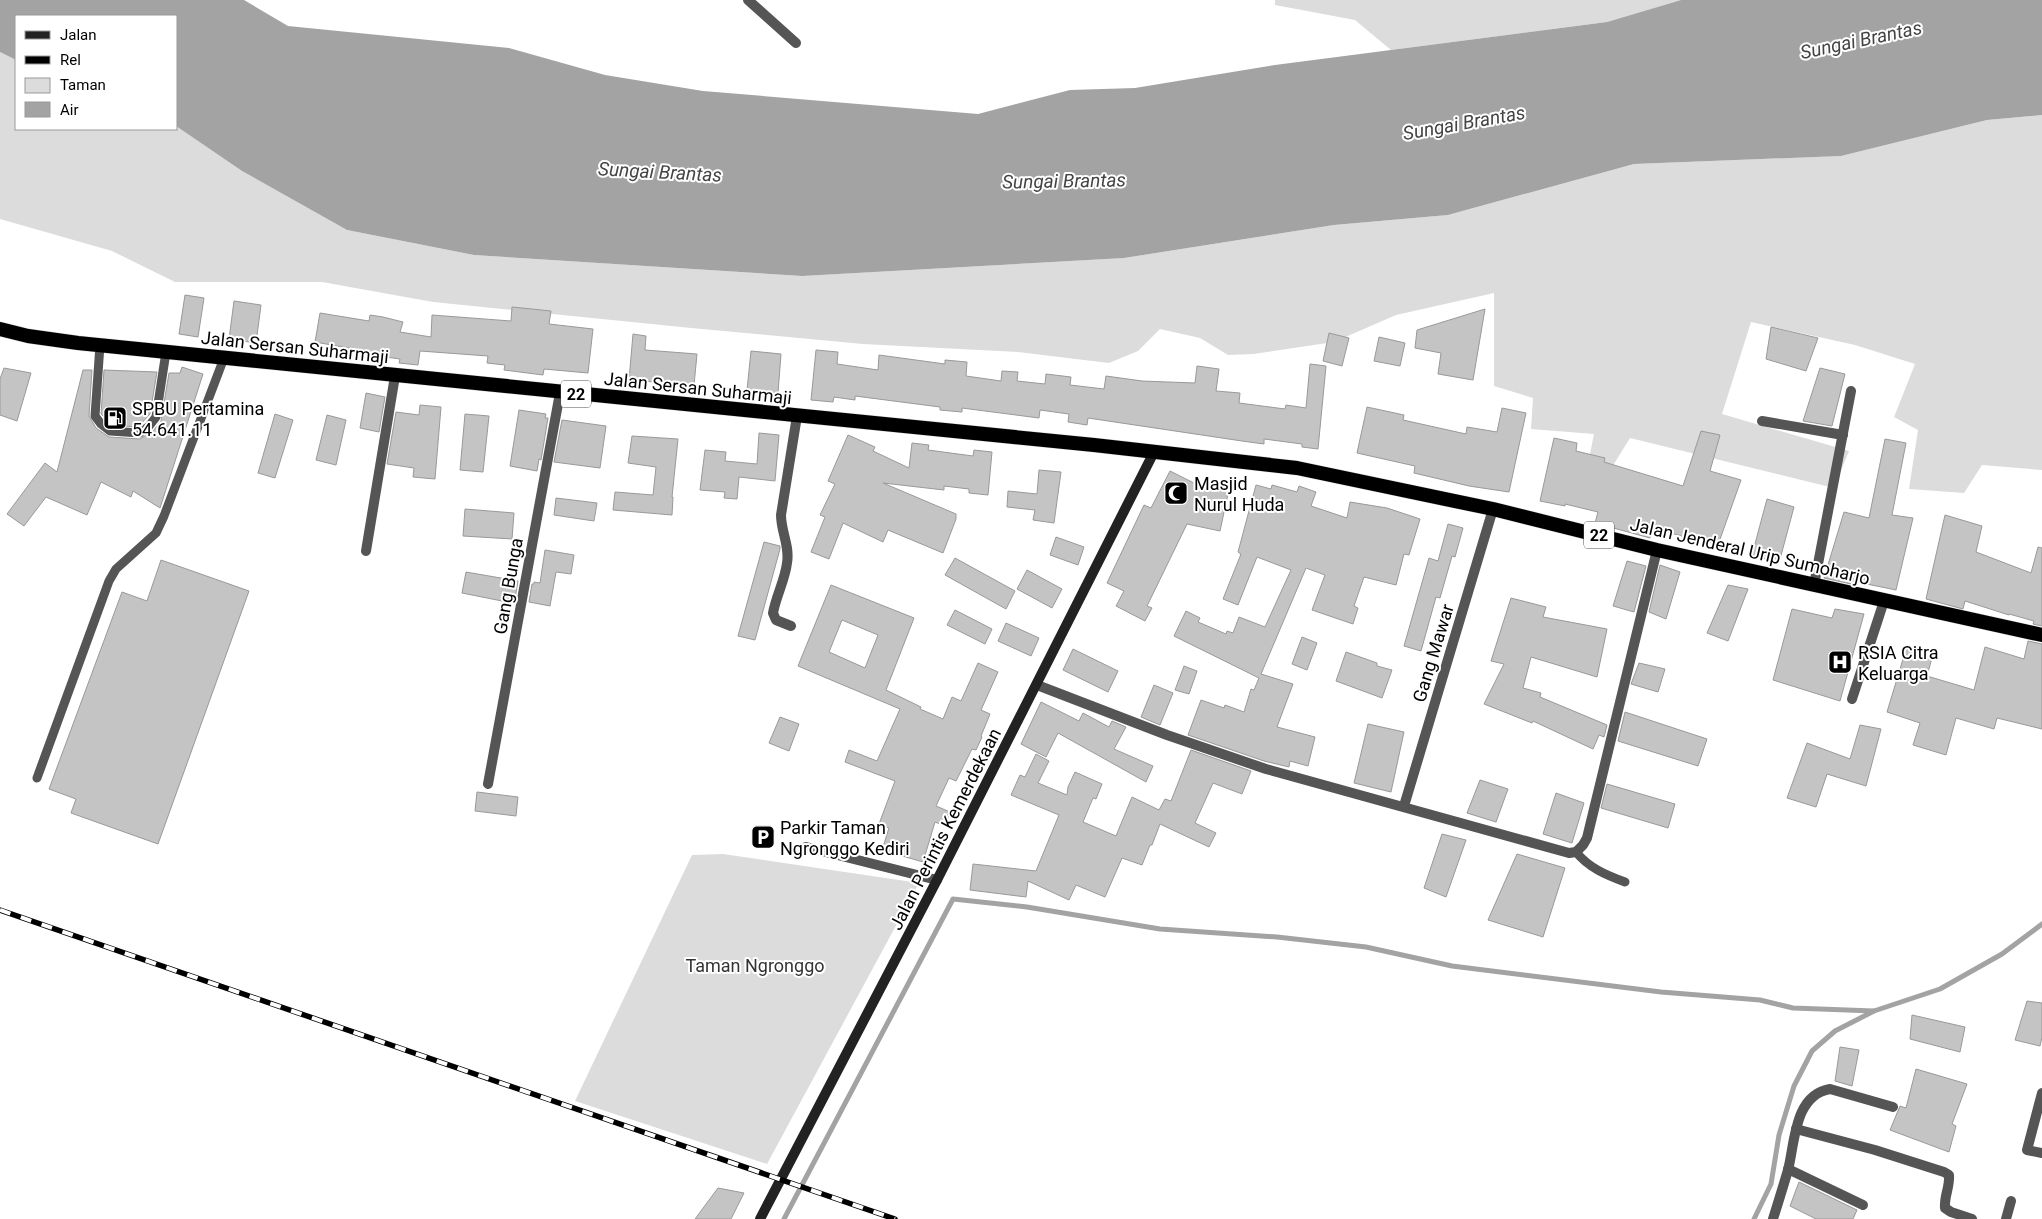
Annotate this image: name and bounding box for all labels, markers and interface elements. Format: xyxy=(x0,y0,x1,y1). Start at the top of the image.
legend xyxy=(15,15,178,130)
water label: Sungai Brantas xyxy=(1798,16,1924,64)
text: Jalan xyxy=(60,26,97,44)
text: Rel xyxy=(60,51,81,69)
text: Taman xyxy=(60,76,106,94)
text: Air xyxy=(60,101,79,119)
water label: Sungai Brantas xyxy=(1401,101,1527,145)
water label: Sungai Brantas xyxy=(598,157,722,187)
water label: Sungai Brantas xyxy=(1002,168,1126,194)
street label: Jalan Sersan Suharmaji xyxy=(200,327,390,367)
street label: Jalan Sersan Suharmaji xyxy=(603,368,793,408)
road number: 22 xyxy=(561,380,591,408)
place label: SPBU Pertamina 54.641.11 xyxy=(132,398,264,440)
fuel station icon: SPBU Pertamina 54.641.11 xyxy=(102,405,128,431)
place label: Masjid Nurul Huda xyxy=(1194,473,1284,515)
mosque icon: Masjid Nurul Huda xyxy=(1163,480,1189,506)
street label: Jalan Jenderal Urip Sumoharjo xyxy=(1628,513,1872,589)
road number: 22 xyxy=(1584,522,1614,548)
street label: Gang Bunga xyxy=(489,536,527,636)
street label: Gang Mawar xyxy=(1408,601,1458,705)
place label: RSIA Citra Keluarga xyxy=(1858,642,1939,684)
hospital icon: RSIA Citra Keluarga xyxy=(1827,649,1853,675)
street label: Jalan Perintis Kemerdekaan xyxy=(885,725,1005,933)
place label: Parkir Taman Ngronggo Kediri xyxy=(780,817,910,859)
parking icon: Parkir Taman Ngronggo Kediri xyxy=(750,824,776,850)
park label: Taman Ngronggo xyxy=(685,955,825,976)

